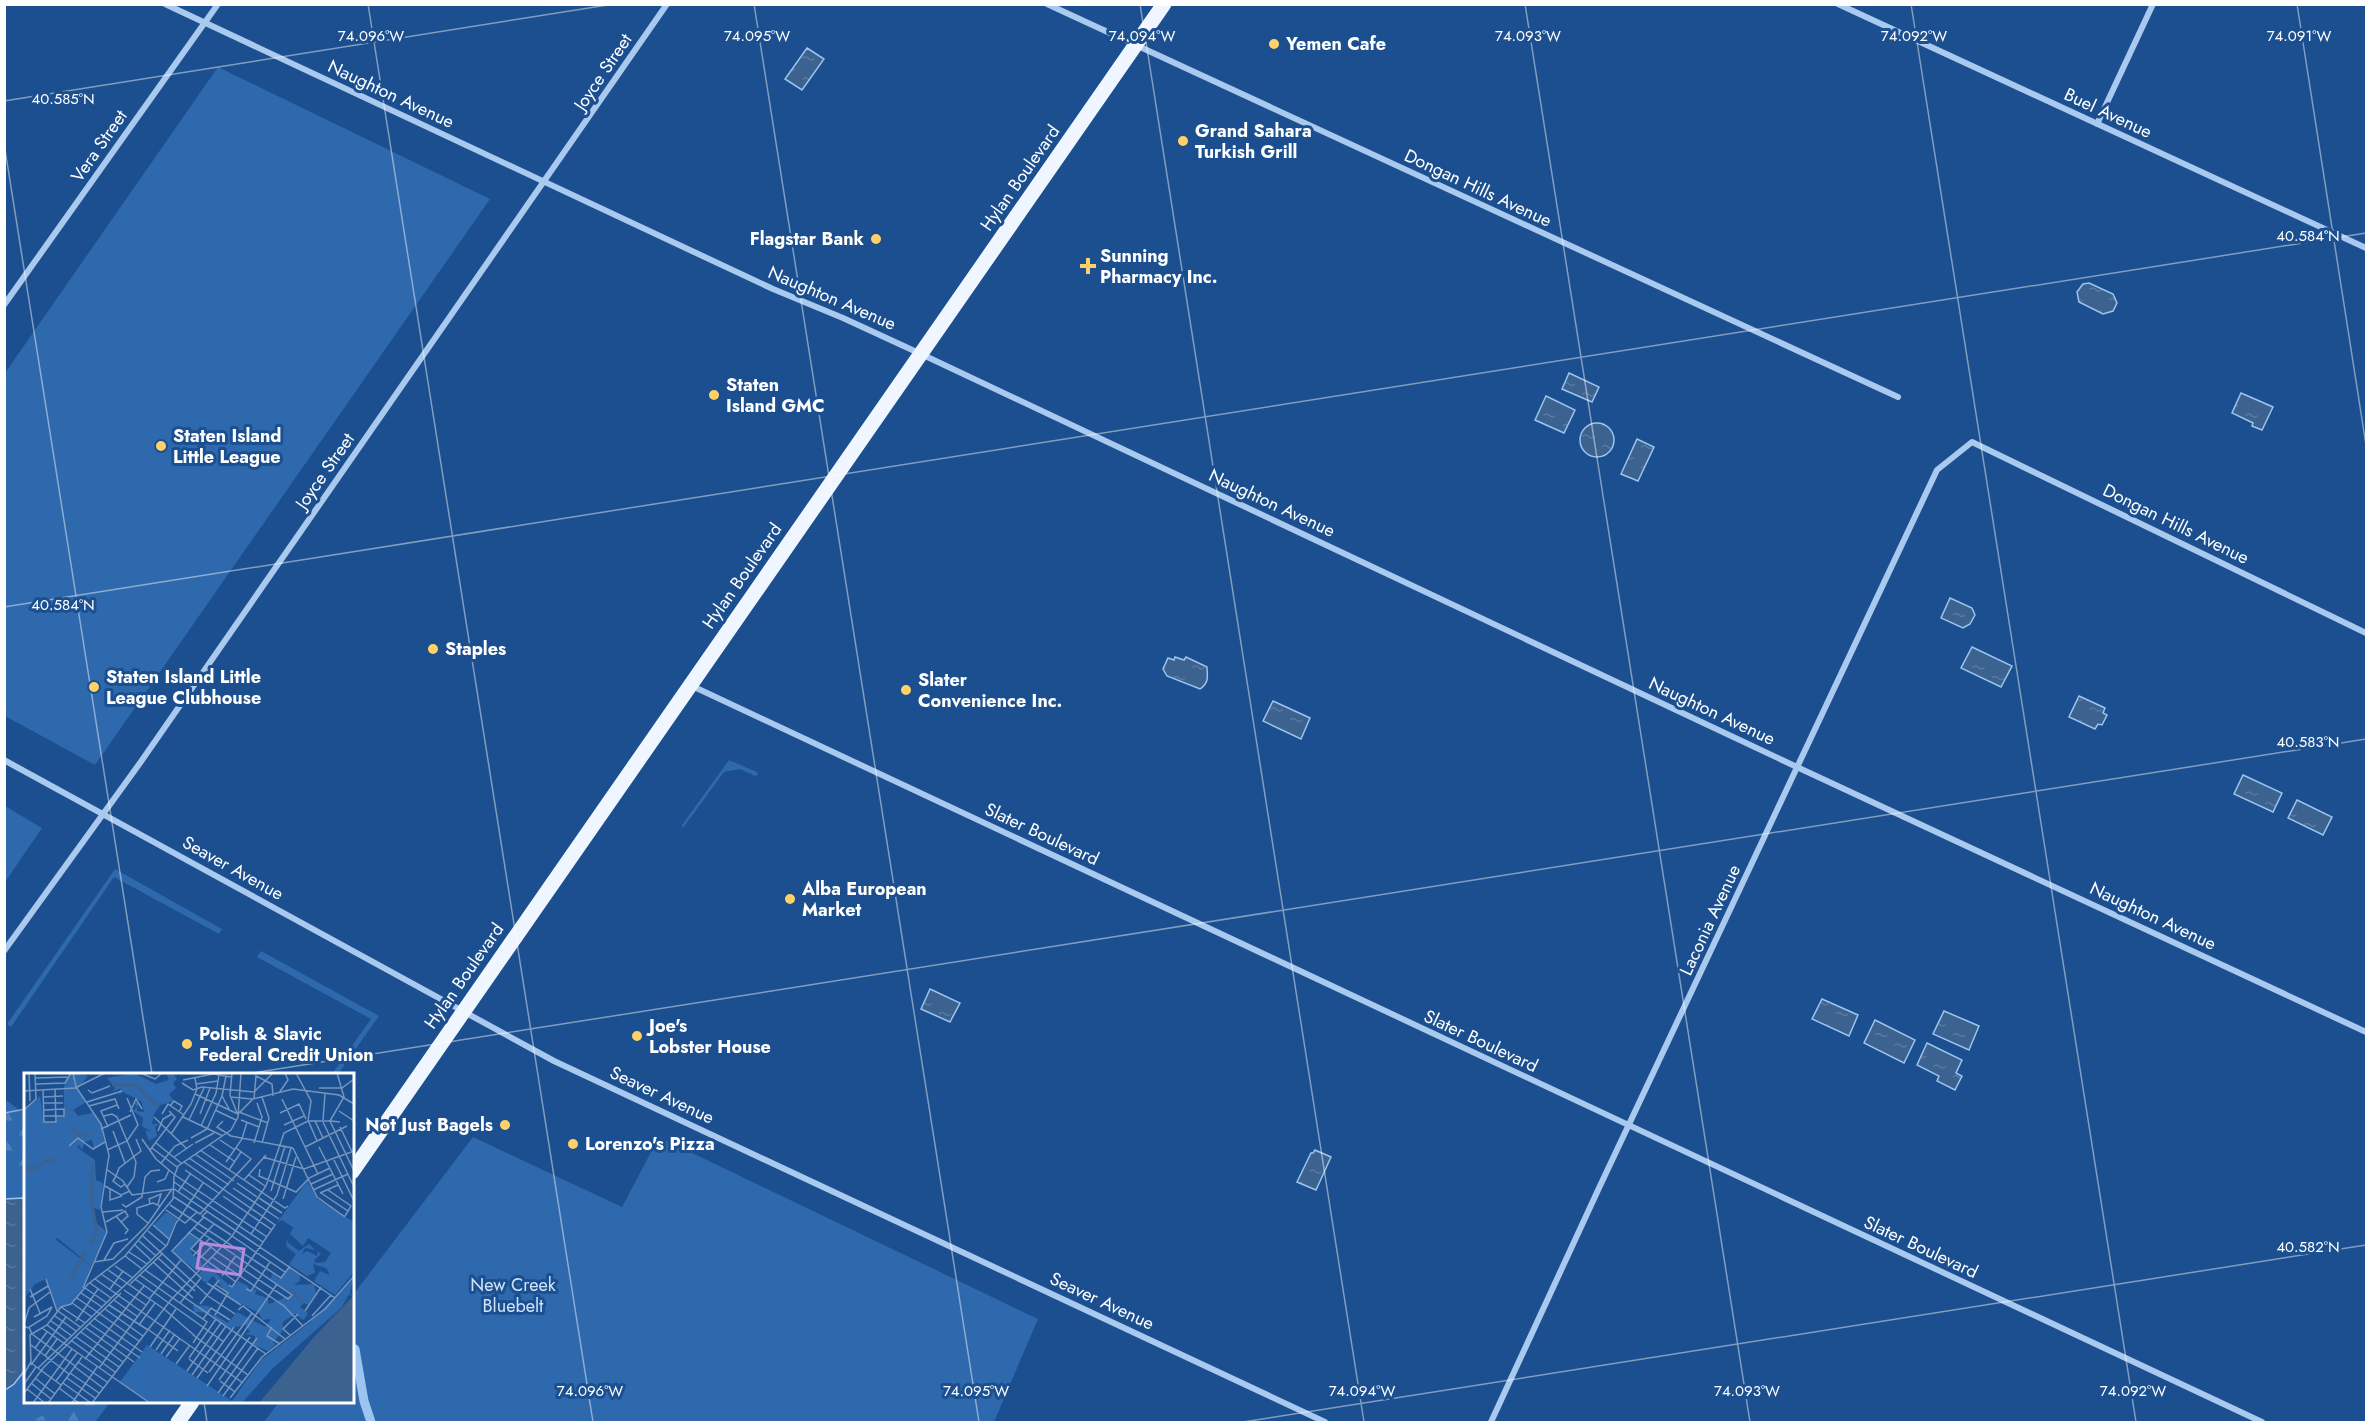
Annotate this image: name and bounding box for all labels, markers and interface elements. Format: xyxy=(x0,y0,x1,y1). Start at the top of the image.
text: 74.096°W xyxy=(338,25,404,47)
text: 74.095°W xyxy=(724,25,790,47)
text: 74.094°W xyxy=(1109,25,1175,47)
text: 74.093°W xyxy=(1495,25,1561,47)
text: 74.092°W xyxy=(1881,25,1947,47)
text: 74.091°W xyxy=(2267,25,2331,47)
street label: Joyce Street xyxy=(567,28,639,117)
place label: Yemen Cafe xyxy=(1285,31,1386,57)
marker: Yemen Cafe xyxy=(1267,37,1281,51)
street label: Naughton Avenue xyxy=(323,53,459,135)
street label: Buel Avenue xyxy=(2060,81,2156,145)
text: 40.585°N xyxy=(31,88,95,110)
street label: Vera Street xyxy=(65,104,134,187)
place label: Grand Sahara Turkish Grill xyxy=(1195,118,1312,165)
street label: Hylan Boulevard xyxy=(974,120,1066,236)
marker: Grand Sahara Turkish Grill xyxy=(1176,134,1190,148)
street label: Dongan Hills Avenue xyxy=(1400,142,1556,234)
text: 40.584°N xyxy=(2276,225,2340,247)
place label: Flagstar Bank xyxy=(750,226,865,252)
marker: Flagstar Bank xyxy=(869,232,883,246)
place label: Sunning Pharmacy Inc. xyxy=(1100,243,1218,290)
street label: Naughton Avenue xyxy=(764,259,900,337)
marker: Sunning Pharmacy Inc. xyxy=(1081,259,1095,273)
place label: Staten Island GMC xyxy=(726,372,825,419)
marker: Staten Island GMC xyxy=(707,388,721,402)
place label: Staten Island Little League xyxy=(173,423,281,470)
street label: Joyce Street xyxy=(288,427,361,516)
marker: Staten Island Little League xyxy=(154,439,168,453)
street label: Naughton Avenue xyxy=(1204,462,1340,544)
street label: Dongan Hills Avenue xyxy=(2098,477,2254,571)
street label: Hylan Boulevard xyxy=(696,518,788,634)
text: 40.584°N xyxy=(31,594,95,616)
place label: Staples xyxy=(445,636,506,662)
marker: Staples xyxy=(426,642,440,656)
place label: Staten Island Little League Clubhouse xyxy=(106,664,261,711)
place label: Slater Convenience Inc. xyxy=(918,667,1062,714)
street label: Naughton Avenue xyxy=(1644,670,1780,752)
marker: Staten Island Little League Clubhouse xyxy=(87,680,101,694)
marker: Slater Convenience Inc. xyxy=(899,683,913,697)
text: 40.583°N xyxy=(2277,731,2339,753)
street label: Slater Boulevard xyxy=(981,796,1103,872)
street label: Seaver Avenue xyxy=(178,829,288,907)
street label: Laconia Avenue xyxy=(1673,860,1747,980)
street label: Naughton Avenue xyxy=(2085,875,2221,957)
place label: Alba European Market xyxy=(801,876,927,923)
marker: Alba European Market xyxy=(783,892,797,906)
street label: Hylan Boulevard xyxy=(418,918,510,1034)
street label: Slater Boulevard xyxy=(1420,1003,1542,1079)
place label: Joe's Lobster House xyxy=(646,1013,771,1060)
place label: Polish & Slavic Federal Credit Union xyxy=(199,1021,374,1068)
marker: Joe's Lobster House xyxy=(630,1029,644,1043)
marker: Polish & Slavic Federal Credit Union xyxy=(180,1037,194,1051)
street label: Seaver Avenue xyxy=(606,1059,718,1131)
inset map xyxy=(24,1073,354,1403)
place label: Not Just Bagels xyxy=(365,1112,493,1138)
marker: Not Just Bagels xyxy=(498,1118,512,1132)
place label: Lorenzo's Pizza xyxy=(585,1131,715,1157)
marker: Lorenzo's Pizza xyxy=(566,1137,580,1151)
street label: Slater Boulevard xyxy=(1860,1209,1982,1285)
text: 40.582°N xyxy=(2276,1236,2340,1258)
street label: Seaver Avenue xyxy=(1046,1265,1158,1337)
park label: New Creek Bluebelt xyxy=(470,1272,556,1319)
text: 74.096°W xyxy=(557,1380,623,1402)
text: 74.095°W xyxy=(943,1380,1009,1402)
text: 74.094°W xyxy=(1329,1380,1395,1402)
text: 74.093°W xyxy=(1714,1380,1780,1402)
text: 74.092°W xyxy=(2100,1380,2166,1402)

